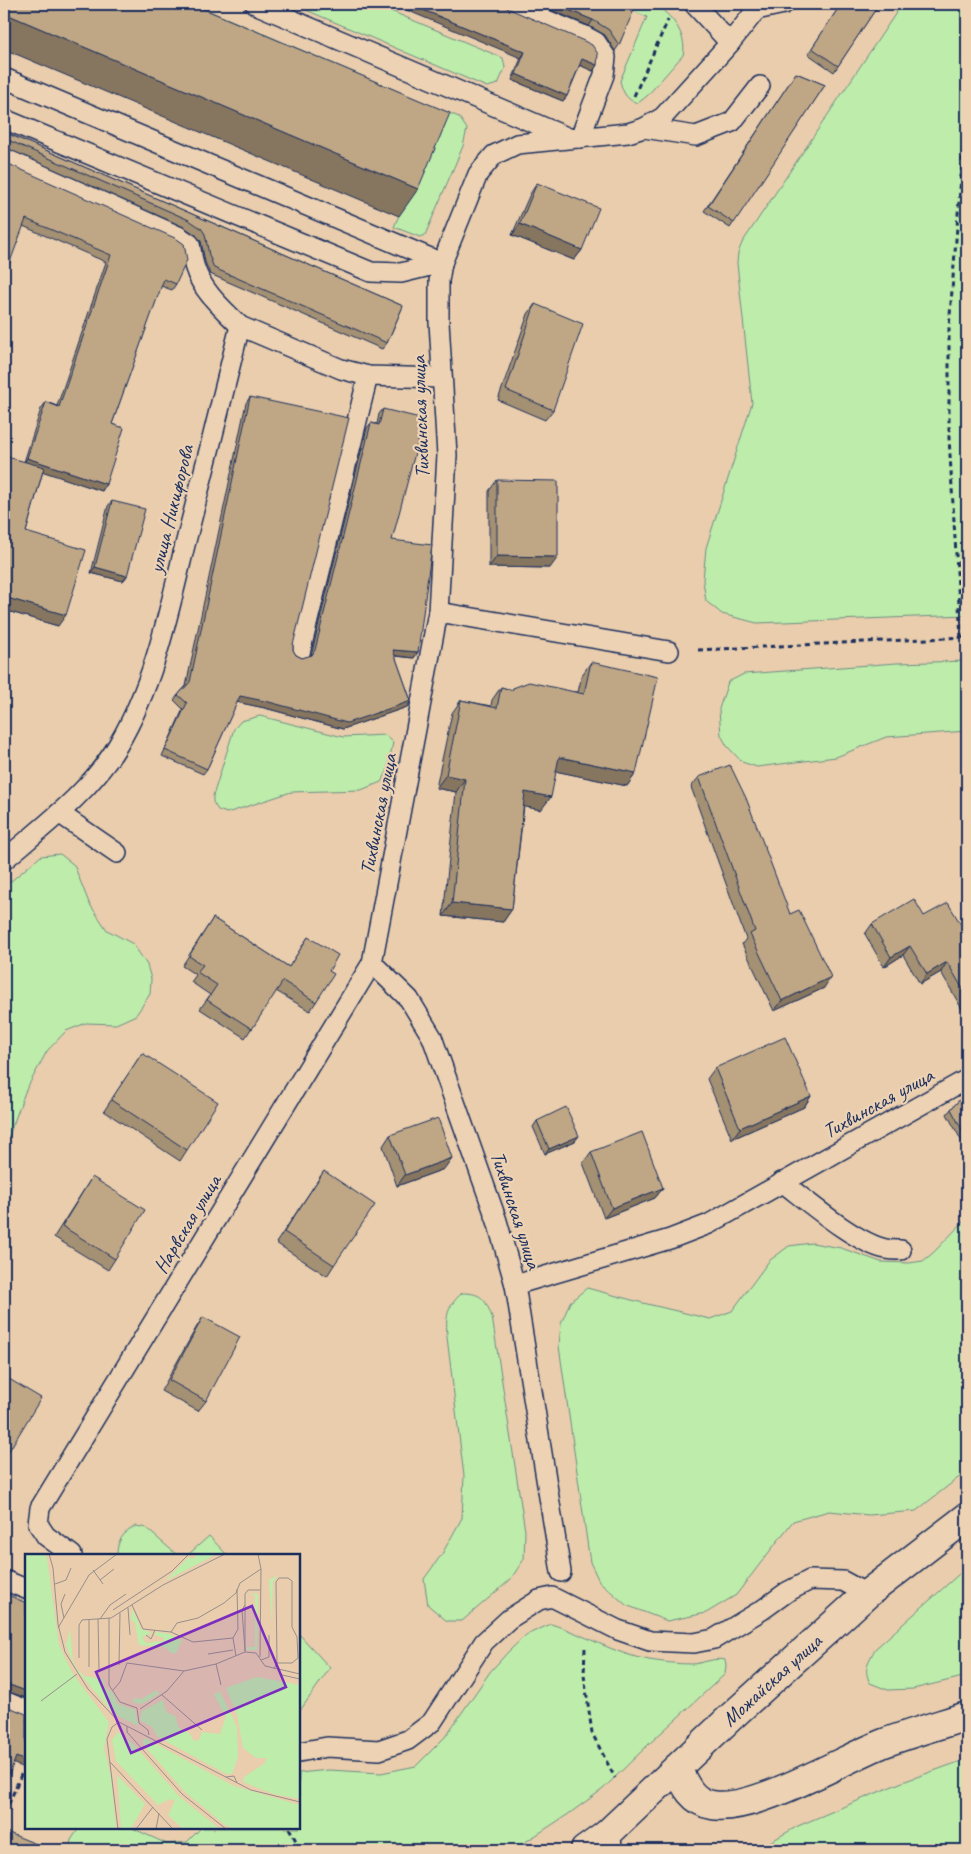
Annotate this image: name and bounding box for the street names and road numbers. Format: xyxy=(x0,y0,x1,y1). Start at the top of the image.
street label: Тихвинская улица xyxy=(405,354,435,479)
street label: улица Никифорова xyxy=(142,441,200,578)
street label: Тихвинская улица xyxy=(354,750,403,877)
street label: Тихвинская улица xyxy=(818,1061,939,1144)
street label: Тихвинская улица xyxy=(485,1148,548,1274)
street label: Нарвская улица xyxy=(147,1168,228,1278)
street label: Можайская улица xyxy=(716,1627,828,1732)

